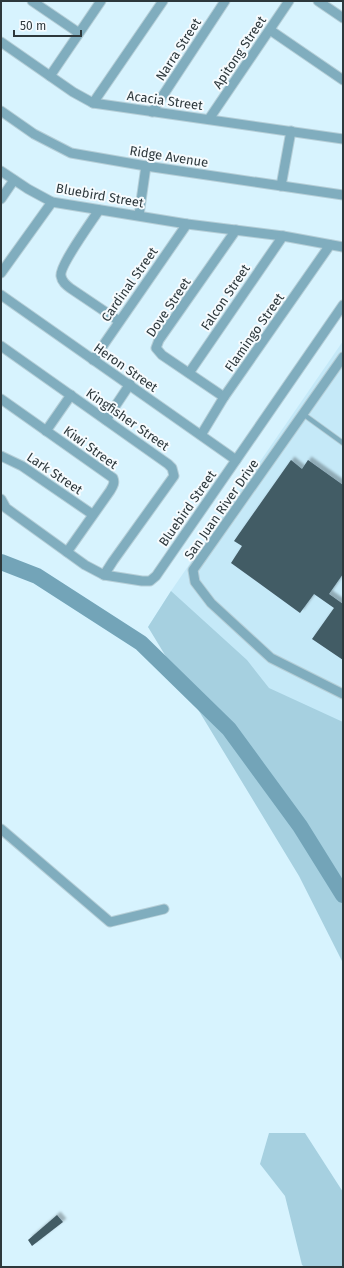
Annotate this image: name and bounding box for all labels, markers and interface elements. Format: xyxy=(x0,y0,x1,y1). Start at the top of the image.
scale bar xyxy=(14,12,81,38)
street label: Apitong Street xyxy=(210,13,269,91)
street label: Narra Street xyxy=(153,15,204,83)
text: 50 m xyxy=(20,19,46,33)
street label: Acacia Street xyxy=(126,88,204,113)
street label: Ridge Avenue xyxy=(128,143,209,170)
street label: Bluebird Street xyxy=(55,180,145,211)
street label: Cardinal Street xyxy=(98,244,161,324)
street label: Falcon Street xyxy=(198,261,253,333)
street label: Dove Street xyxy=(143,275,194,340)
street label: Flamingo Street xyxy=(222,290,287,374)
street label: Heron Street xyxy=(91,340,161,395)
street label: Kingfisher Street xyxy=(83,385,172,454)
street label: Kiwi Street xyxy=(61,423,121,472)
street label: Lark Street xyxy=(24,449,86,498)
street label: San Juan River Drive xyxy=(181,456,262,562)
street label: Bluebird Street xyxy=(156,467,219,549)

